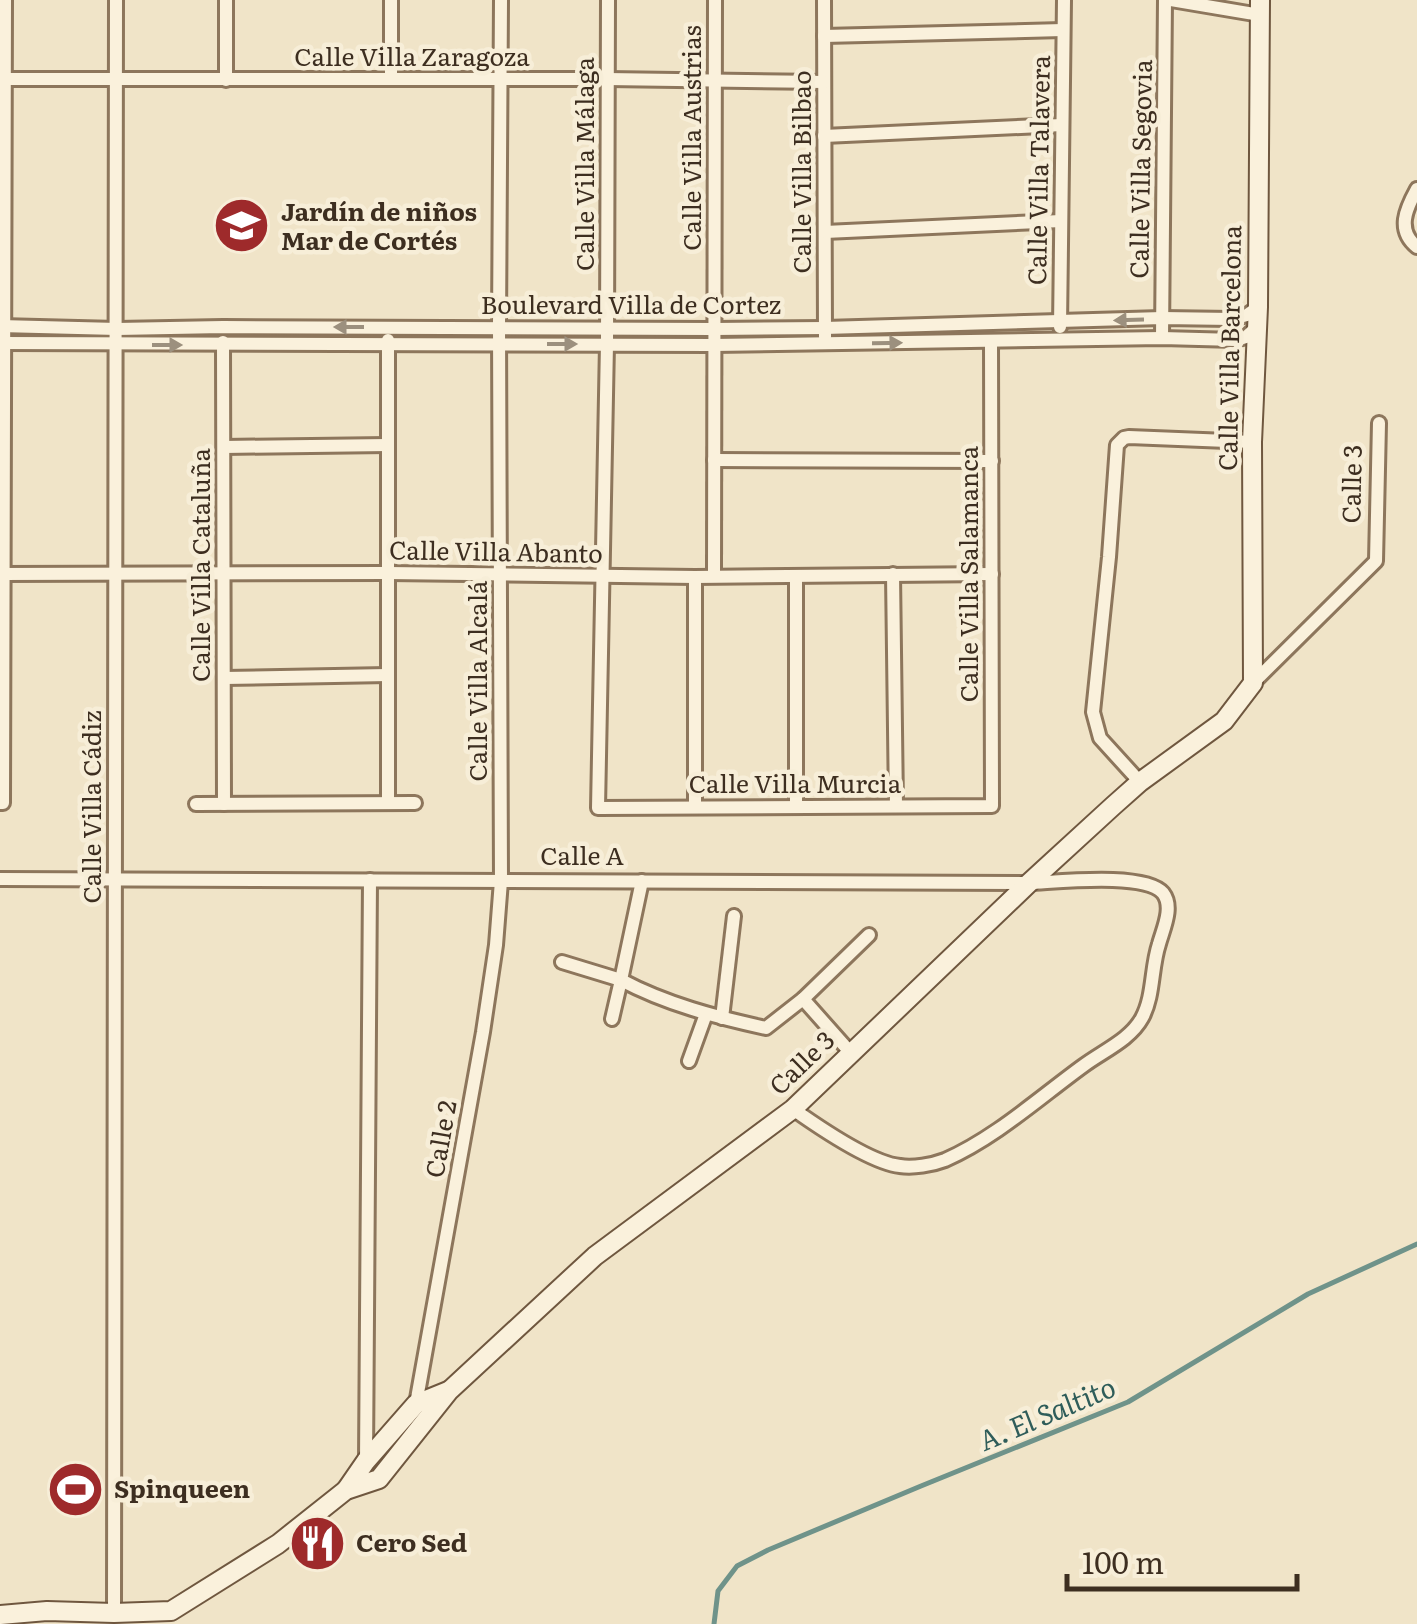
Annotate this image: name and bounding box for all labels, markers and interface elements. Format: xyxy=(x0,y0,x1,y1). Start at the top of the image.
street label: Calle Villa Austrias xyxy=(672,25,709,251)
street label: Calle Villa Zaragoza xyxy=(294,37,530,74)
street label: Calle Villa Talavera xyxy=(1017,54,1058,285)
street label: Calle Villa Málaga xyxy=(565,57,602,271)
street label: Calle Villa Segovia xyxy=(1119,59,1160,279)
street label: Calle Villa Bilbao xyxy=(782,70,819,274)
place label: Jardín de niños Mar de Cortés xyxy=(281,192,477,258)
school or university icon: Jardín de niños Mar de Cortés xyxy=(212,196,272,256)
street label: Calle Villa Barcelona xyxy=(1208,224,1249,471)
street label: Boulevard Villa de Cortez xyxy=(481,285,781,322)
one-way arrow xyxy=(1112,312,1144,328)
one-way arrow xyxy=(332,319,364,335)
one-way arrow xyxy=(872,335,904,351)
one-way arrow xyxy=(547,336,579,352)
one-way arrow xyxy=(152,337,184,353)
street label: Calle 3 xyxy=(1331,444,1370,524)
street label: Calle Villa Salamanca xyxy=(949,445,986,702)
street label: Calle Villa Cataluña xyxy=(181,447,218,682)
street label: Calle Villa Abanto xyxy=(389,530,603,571)
street label: Calle Villa Alcalá xyxy=(458,580,495,782)
street label: Calle Villa Cádiz xyxy=(72,710,109,904)
street label: Calle Villa Murcia xyxy=(689,764,902,801)
street label: Calle A xyxy=(540,836,624,873)
street label: Calle 3 xyxy=(760,1021,842,1103)
street label: Calle 2 xyxy=(415,1097,465,1180)
water label: A. El Saltito xyxy=(971,1364,1121,1460)
sports icon: Spinqueen xyxy=(45,1459,105,1519)
place label: Spinqueen xyxy=(114,1469,250,1506)
restaurant icon: Cero Sed xyxy=(287,1513,347,1573)
place label: Cero Sed xyxy=(356,1523,467,1560)
scale bar xyxy=(1067,1529,1297,1591)
text: 100 m xyxy=(1082,1539,1164,1583)

